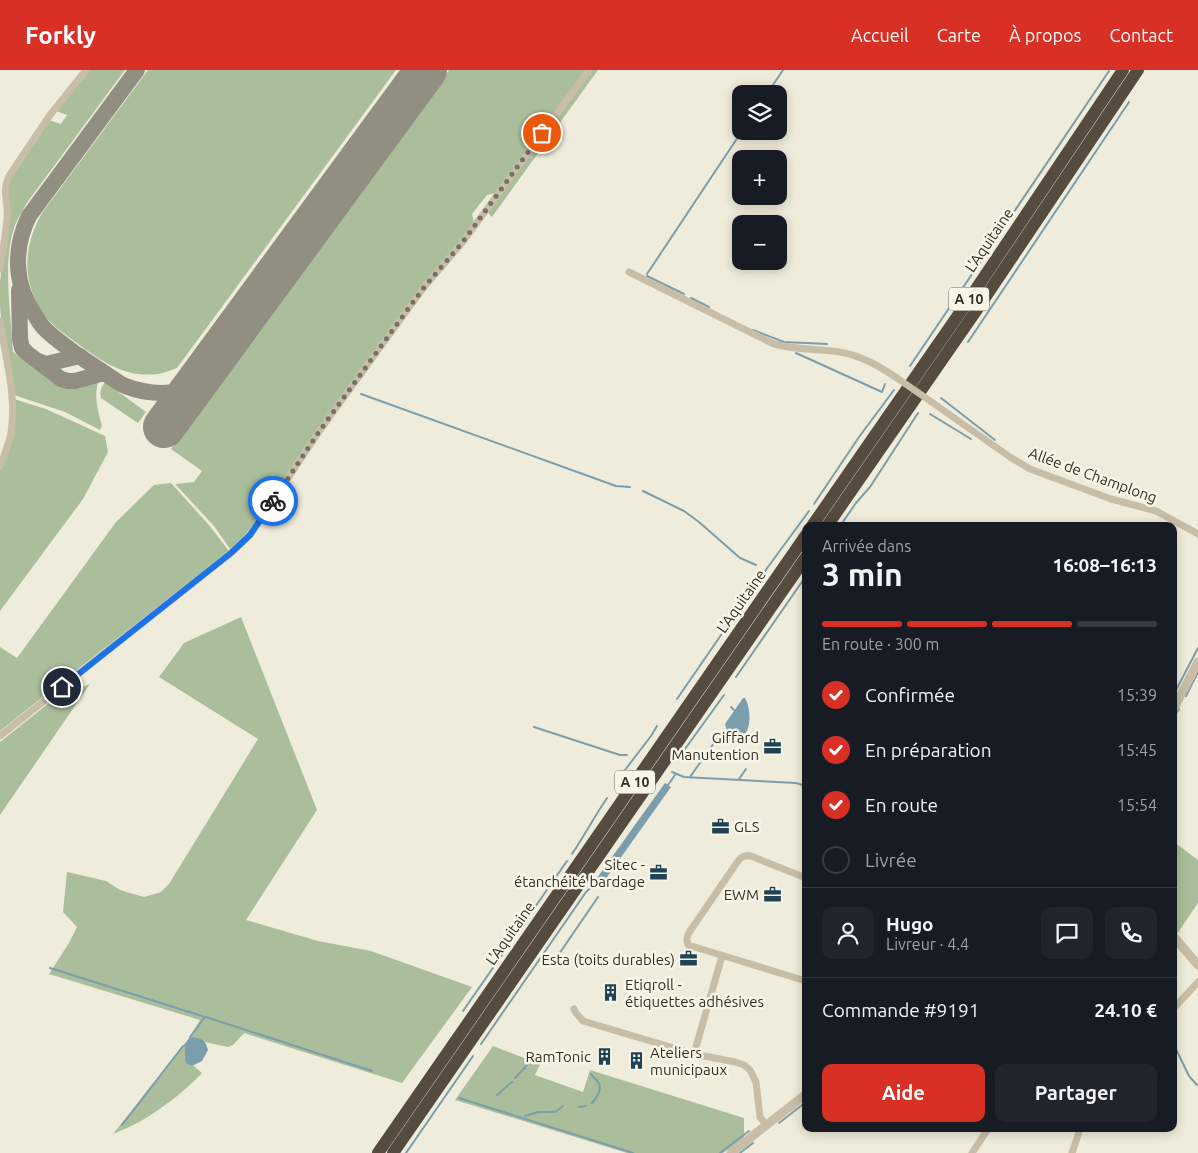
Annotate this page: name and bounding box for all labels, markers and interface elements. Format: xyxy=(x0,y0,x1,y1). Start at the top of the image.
text: Forkly xyxy=(25,22,96,49)
text: Accueil xyxy=(851,25,909,45)
text: Carte xyxy=(937,25,981,45)
text: À propos xyxy=(1009,25,1081,45)
text: Contact xyxy=(1109,25,1173,45)
map controls xyxy=(732,85,787,270)
button: layers xyxy=(732,85,787,140)
pin xyxy=(521,112,563,154)
icon: bag xyxy=(528,119,556,147)
button: + xyxy=(732,150,787,205)
street label: L'Aquitaine xyxy=(961,205,1017,275)
button: − xyxy=(732,215,787,270)
road number: A 10 xyxy=(949,288,989,310)
street label: Allée de Champlong xyxy=(1027,444,1159,506)
courier xyxy=(248,476,298,526)
icon: bike xyxy=(259,487,287,515)
text: Arrivée dans xyxy=(822,537,911,555)
text: 16:08–16:13 xyxy=(1052,554,1157,576)
text: 3 min xyxy=(822,556,903,592)
street label: L'Aquitaine xyxy=(713,566,769,636)
text: En route · 300 m xyxy=(822,635,939,653)
pin xyxy=(41,666,83,708)
icon: home xyxy=(48,673,76,701)
icon: check xyxy=(822,681,850,709)
text: Confirmée xyxy=(865,684,955,706)
text: 15:39 xyxy=(1117,686,1157,704)
place label: Giffard Manutention xyxy=(672,729,759,763)
office icon: Giffard Manutention xyxy=(763,736,783,756)
icon: check xyxy=(822,736,850,764)
text: En préparation xyxy=(865,739,992,761)
text: 15:45 xyxy=(1117,741,1157,759)
road number: A 10 xyxy=(615,770,655,794)
icon: check xyxy=(822,791,850,819)
text: En route xyxy=(865,794,938,816)
text: 15:54 xyxy=(1117,796,1157,814)
office icon: GLS xyxy=(710,816,730,836)
place label: GLS xyxy=(734,818,760,835)
text: Livrée xyxy=(865,849,917,871)
place label: Sitec - étanchéité bardage xyxy=(514,856,645,890)
office icon: Sitec - étanchéité bardage xyxy=(649,863,669,883)
office icon: EWM xyxy=(763,884,783,904)
place label: EWM xyxy=(724,886,759,903)
street label: L'Aquitaine xyxy=(482,898,538,968)
button: person xyxy=(822,907,874,959)
button: chat xyxy=(1041,907,1093,959)
button: phone xyxy=(1105,907,1157,959)
text: Hugo xyxy=(886,913,934,935)
text: Livreur · 4.4 xyxy=(886,935,969,953)
office icon: Esta (toits durables) xyxy=(679,949,699,969)
place label: Esta (toits durables) xyxy=(542,951,675,968)
place label: Etiqroll - étiquettes adhésives xyxy=(625,976,764,1010)
building icon: Etiqroll - étiquettes adhésives xyxy=(601,983,621,1003)
text: Commande #9191 xyxy=(822,999,979,1021)
text: 24.10 € xyxy=(1094,999,1157,1021)
place label: Ateliers municipaux xyxy=(650,1044,727,1078)
building icon: RamTonic xyxy=(595,1046,615,1066)
place label: RamTonic xyxy=(525,1048,591,1065)
building icon: Ateliers municipaux xyxy=(626,1051,646,1071)
button: Aide xyxy=(822,1064,985,1122)
button: Partager xyxy=(995,1064,1157,1122)

